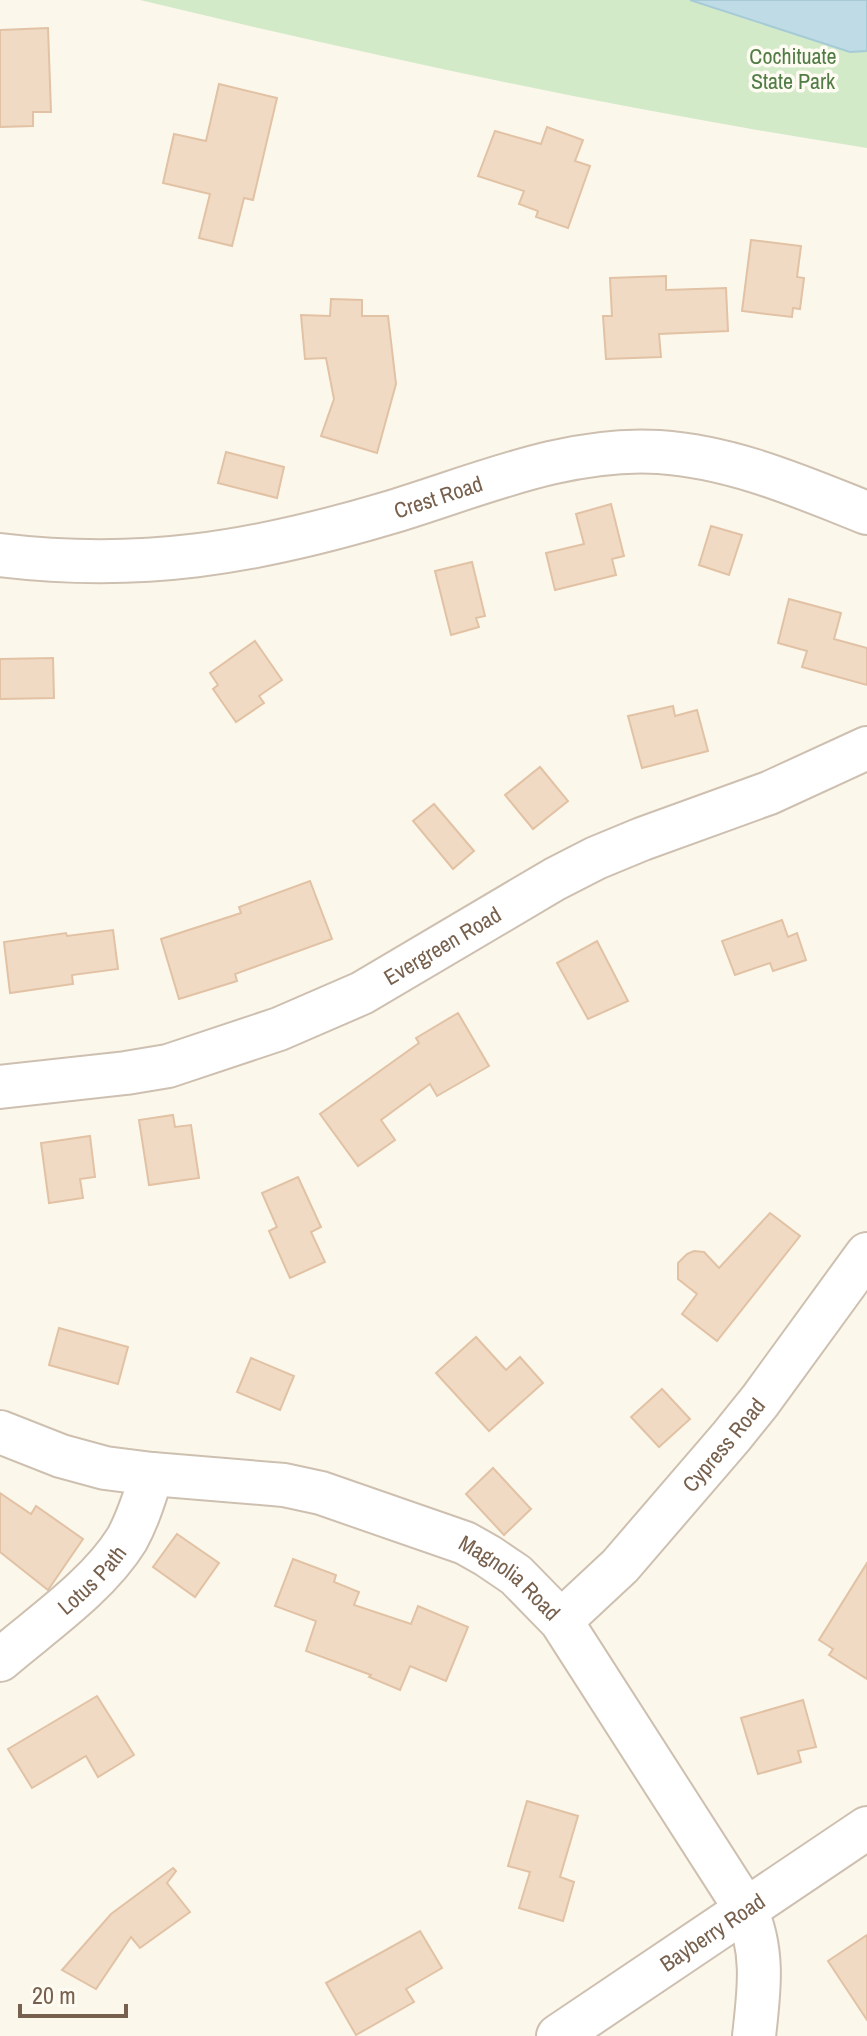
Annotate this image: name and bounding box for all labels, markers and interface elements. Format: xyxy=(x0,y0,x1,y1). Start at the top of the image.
park label: Cochituate State Park xyxy=(749,41,837,96)
street label: Crest Road xyxy=(390,468,486,525)
street label: Evergreen Road xyxy=(378,899,506,992)
street label: Cypress Road xyxy=(675,1391,772,1498)
street label: Magnolia Road xyxy=(454,1528,567,1627)
street label: Lotus Path xyxy=(51,1539,133,1621)
street label: Bayberry Road xyxy=(654,1886,771,1978)
scale bar xyxy=(20,1968,126,2018)
text: 20 m xyxy=(32,1979,76,2011)

